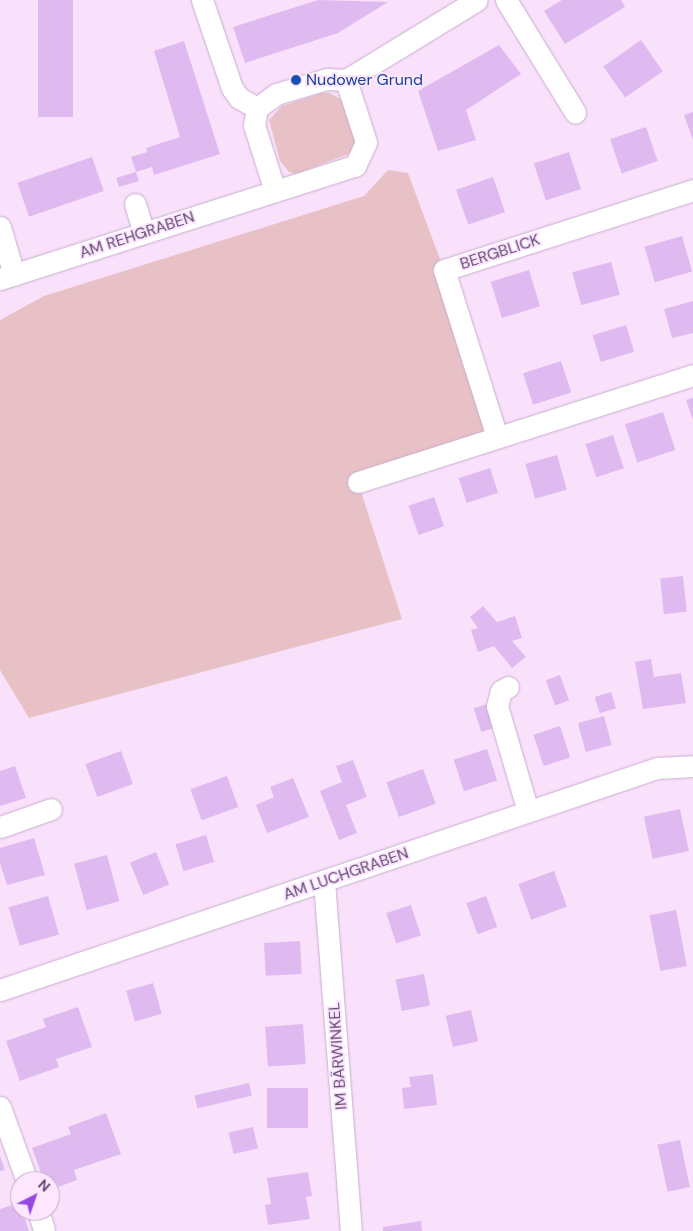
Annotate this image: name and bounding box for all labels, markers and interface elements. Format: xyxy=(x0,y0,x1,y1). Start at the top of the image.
place label: Nudower Grund xyxy=(306,70,423,90)
marker: Nudower Grund xyxy=(290,74,302,86)
street label: AM REHGRABEN xyxy=(77,207,197,263)
street label: BERGBLICK xyxy=(458,230,542,274)
street label: AM LUCHGRABEN xyxy=(281,844,411,904)
street label: IM BÄRWINKEL xyxy=(325,1002,351,1110)
north arrow xyxy=(10,1171,60,1221)
text: N xyxy=(34,1175,54,1196)

